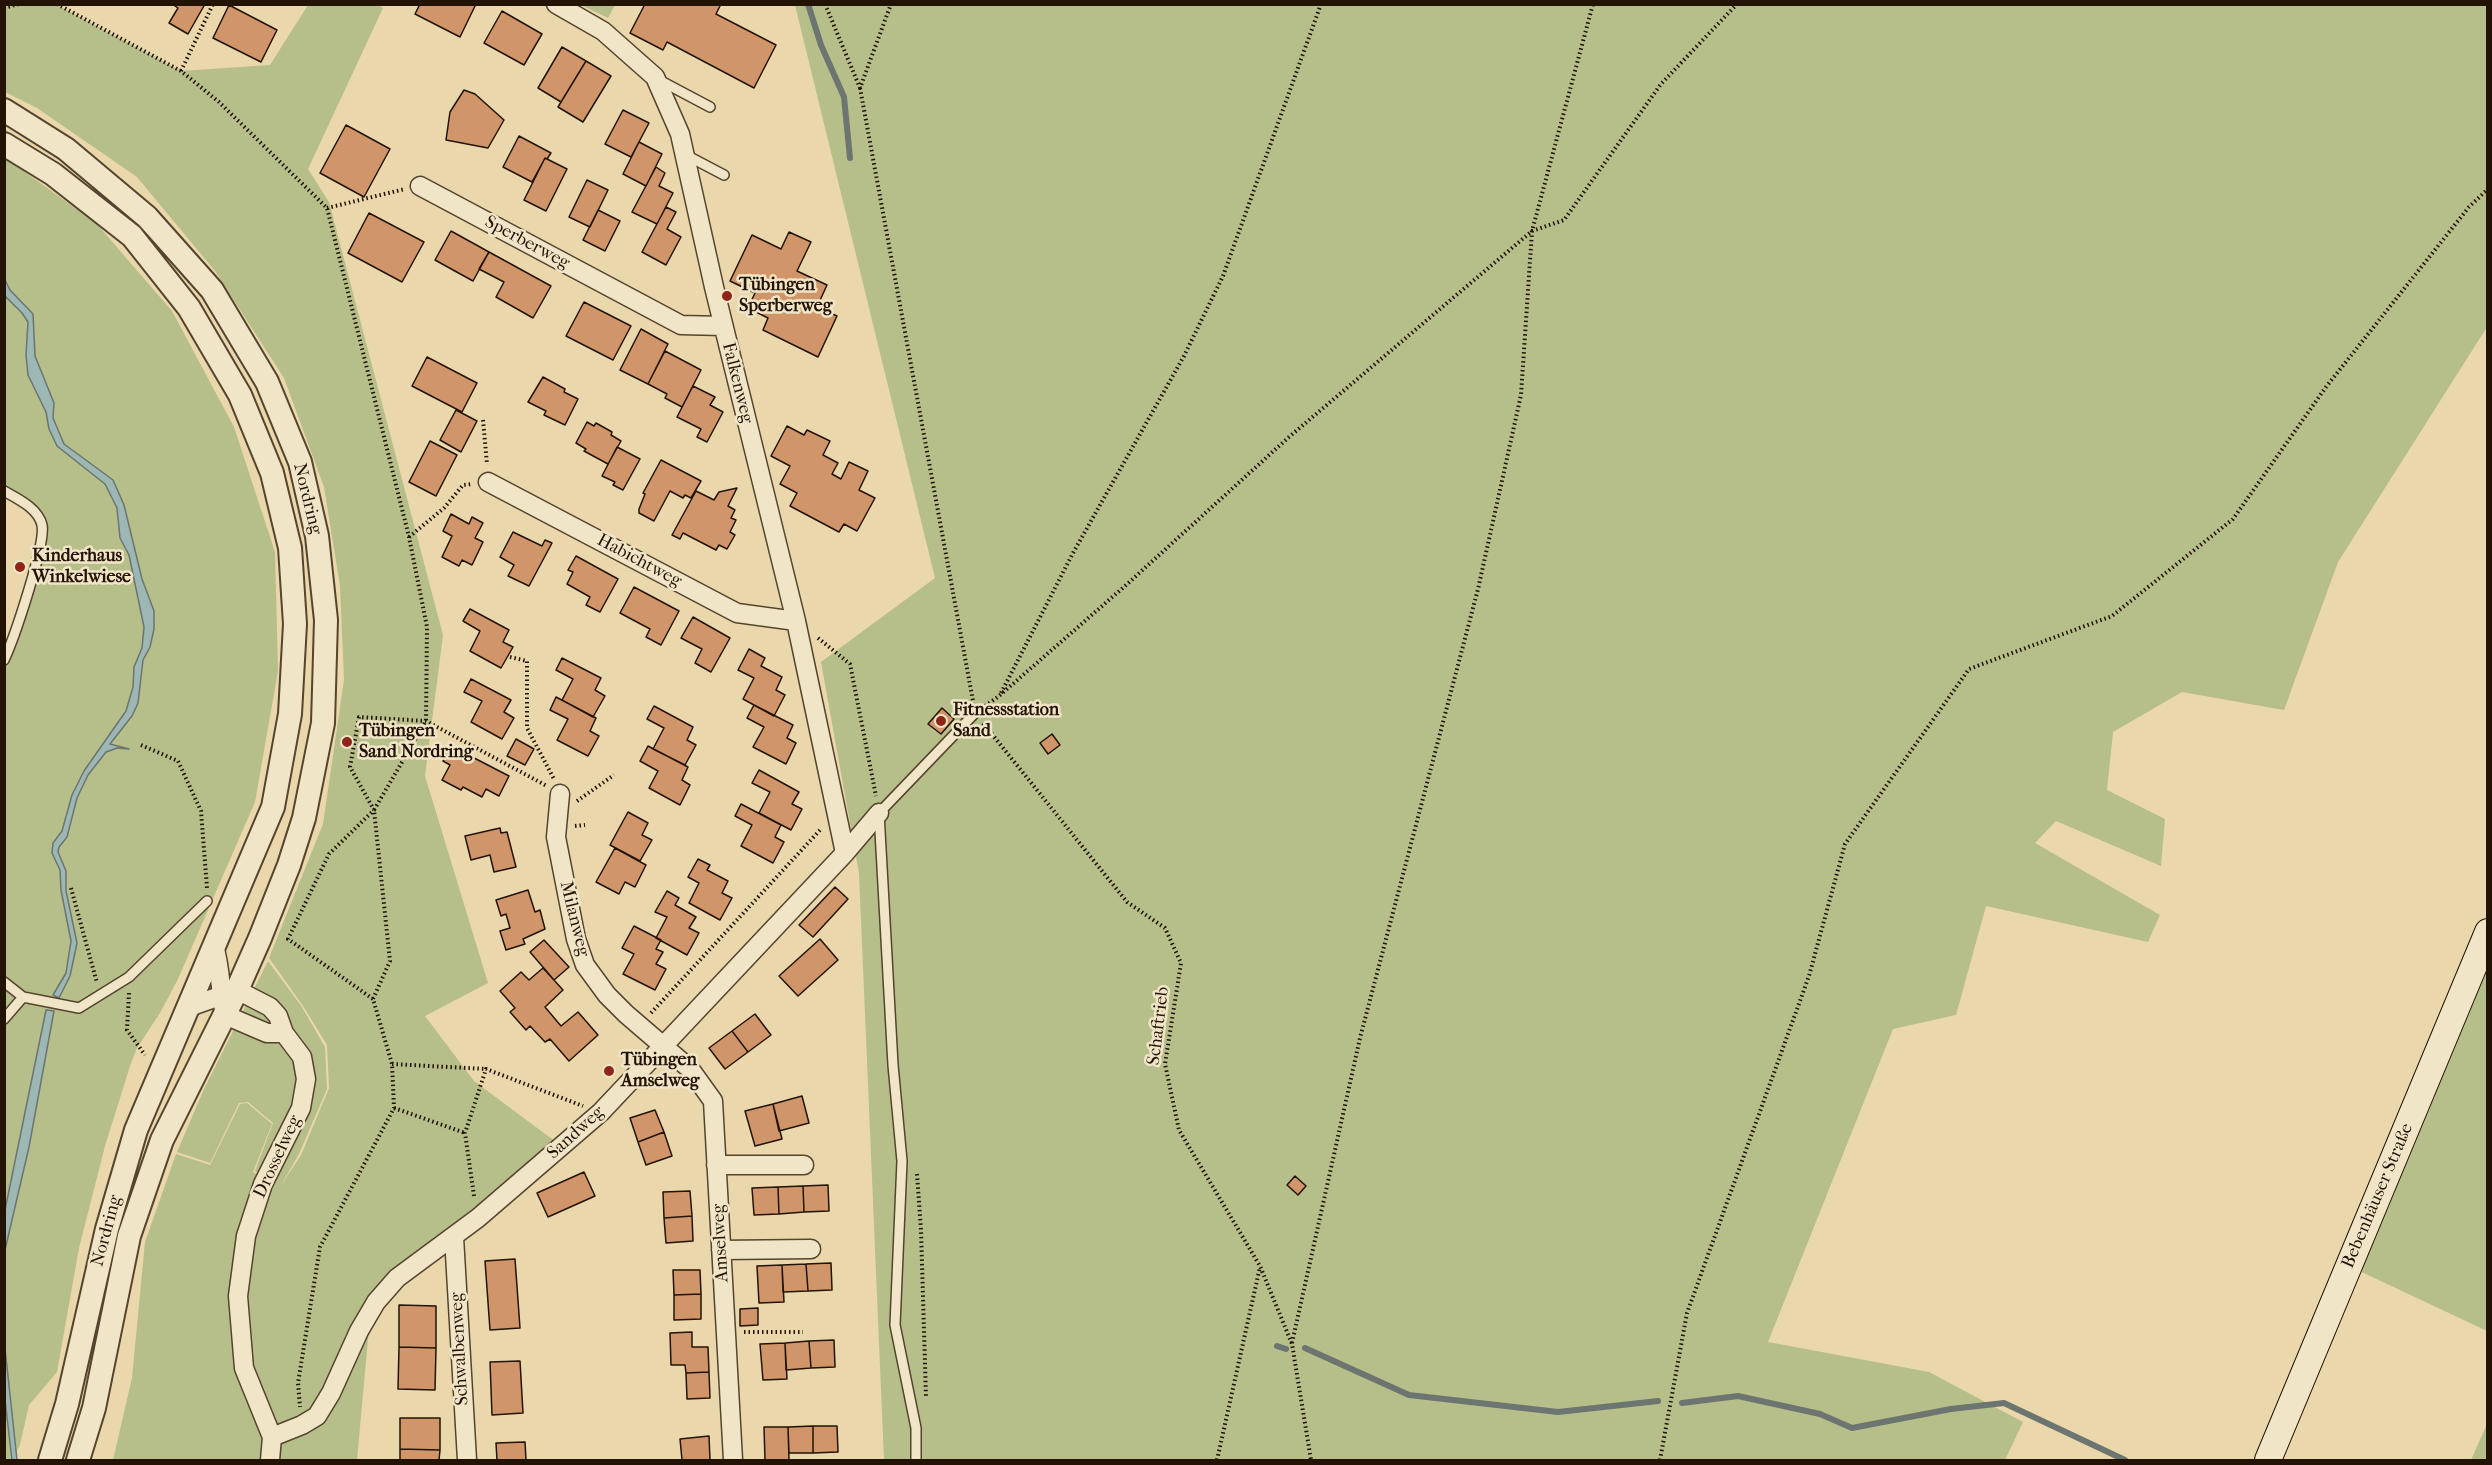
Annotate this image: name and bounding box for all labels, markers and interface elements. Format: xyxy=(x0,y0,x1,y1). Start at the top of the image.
street label: Sperberweg xyxy=(481,212,573,274)
place label: Tübingen Sperberweg xyxy=(739,275,832,318)
marker: Tübingen Sperberweg xyxy=(720,289,734,303)
street label: Falkenweg xyxy=(717,340,757,426)
street label: Nordring xyxy=(288,461,326,537)
street label: Habichtweg xyxy=(593,530,685,592)
place label: Kinderhaus Winkelwiese xyxy=(32,546,131,588)
marker: Kinderhaus Winkelwiese xyxy=(13,560,27,574)
place label: Fitnessstation Sand xyxy=(953,700,1059,742)
marker: Fitnessstation Sand xyxy=(934,714,948,728)
place label: Tübingen Sand Nordring xyxy=(359,721,473,764)
marker: Tübingen Sand Nordring xyxy=(340,735,354,749)
street label: Milanweg xyxy=(554,879,594,959)
street label: Schaftrieb xyxy=(1143,985,1175,1067)
place label: Tübingen Amselweg xyxy=(621,1050,699,1092)
marker: Tübingen Amselweg xyxy=(602,1064,616,1078)
street label: Sandweg xyxy=(543,1102,609,1164)
street label: Drosselweg xyxy=(249,1112,307,1202)
street label: Bebenhäuser Straße xyxy=(2338,1120,2418,1272)
street label: Nordring xyxy=(87,1193,127,1269)
street label: Amselweg xyxy=(708,1203,734,1283)
street label: Schwalbenweg xyxy=(446,1292,474,1406)

